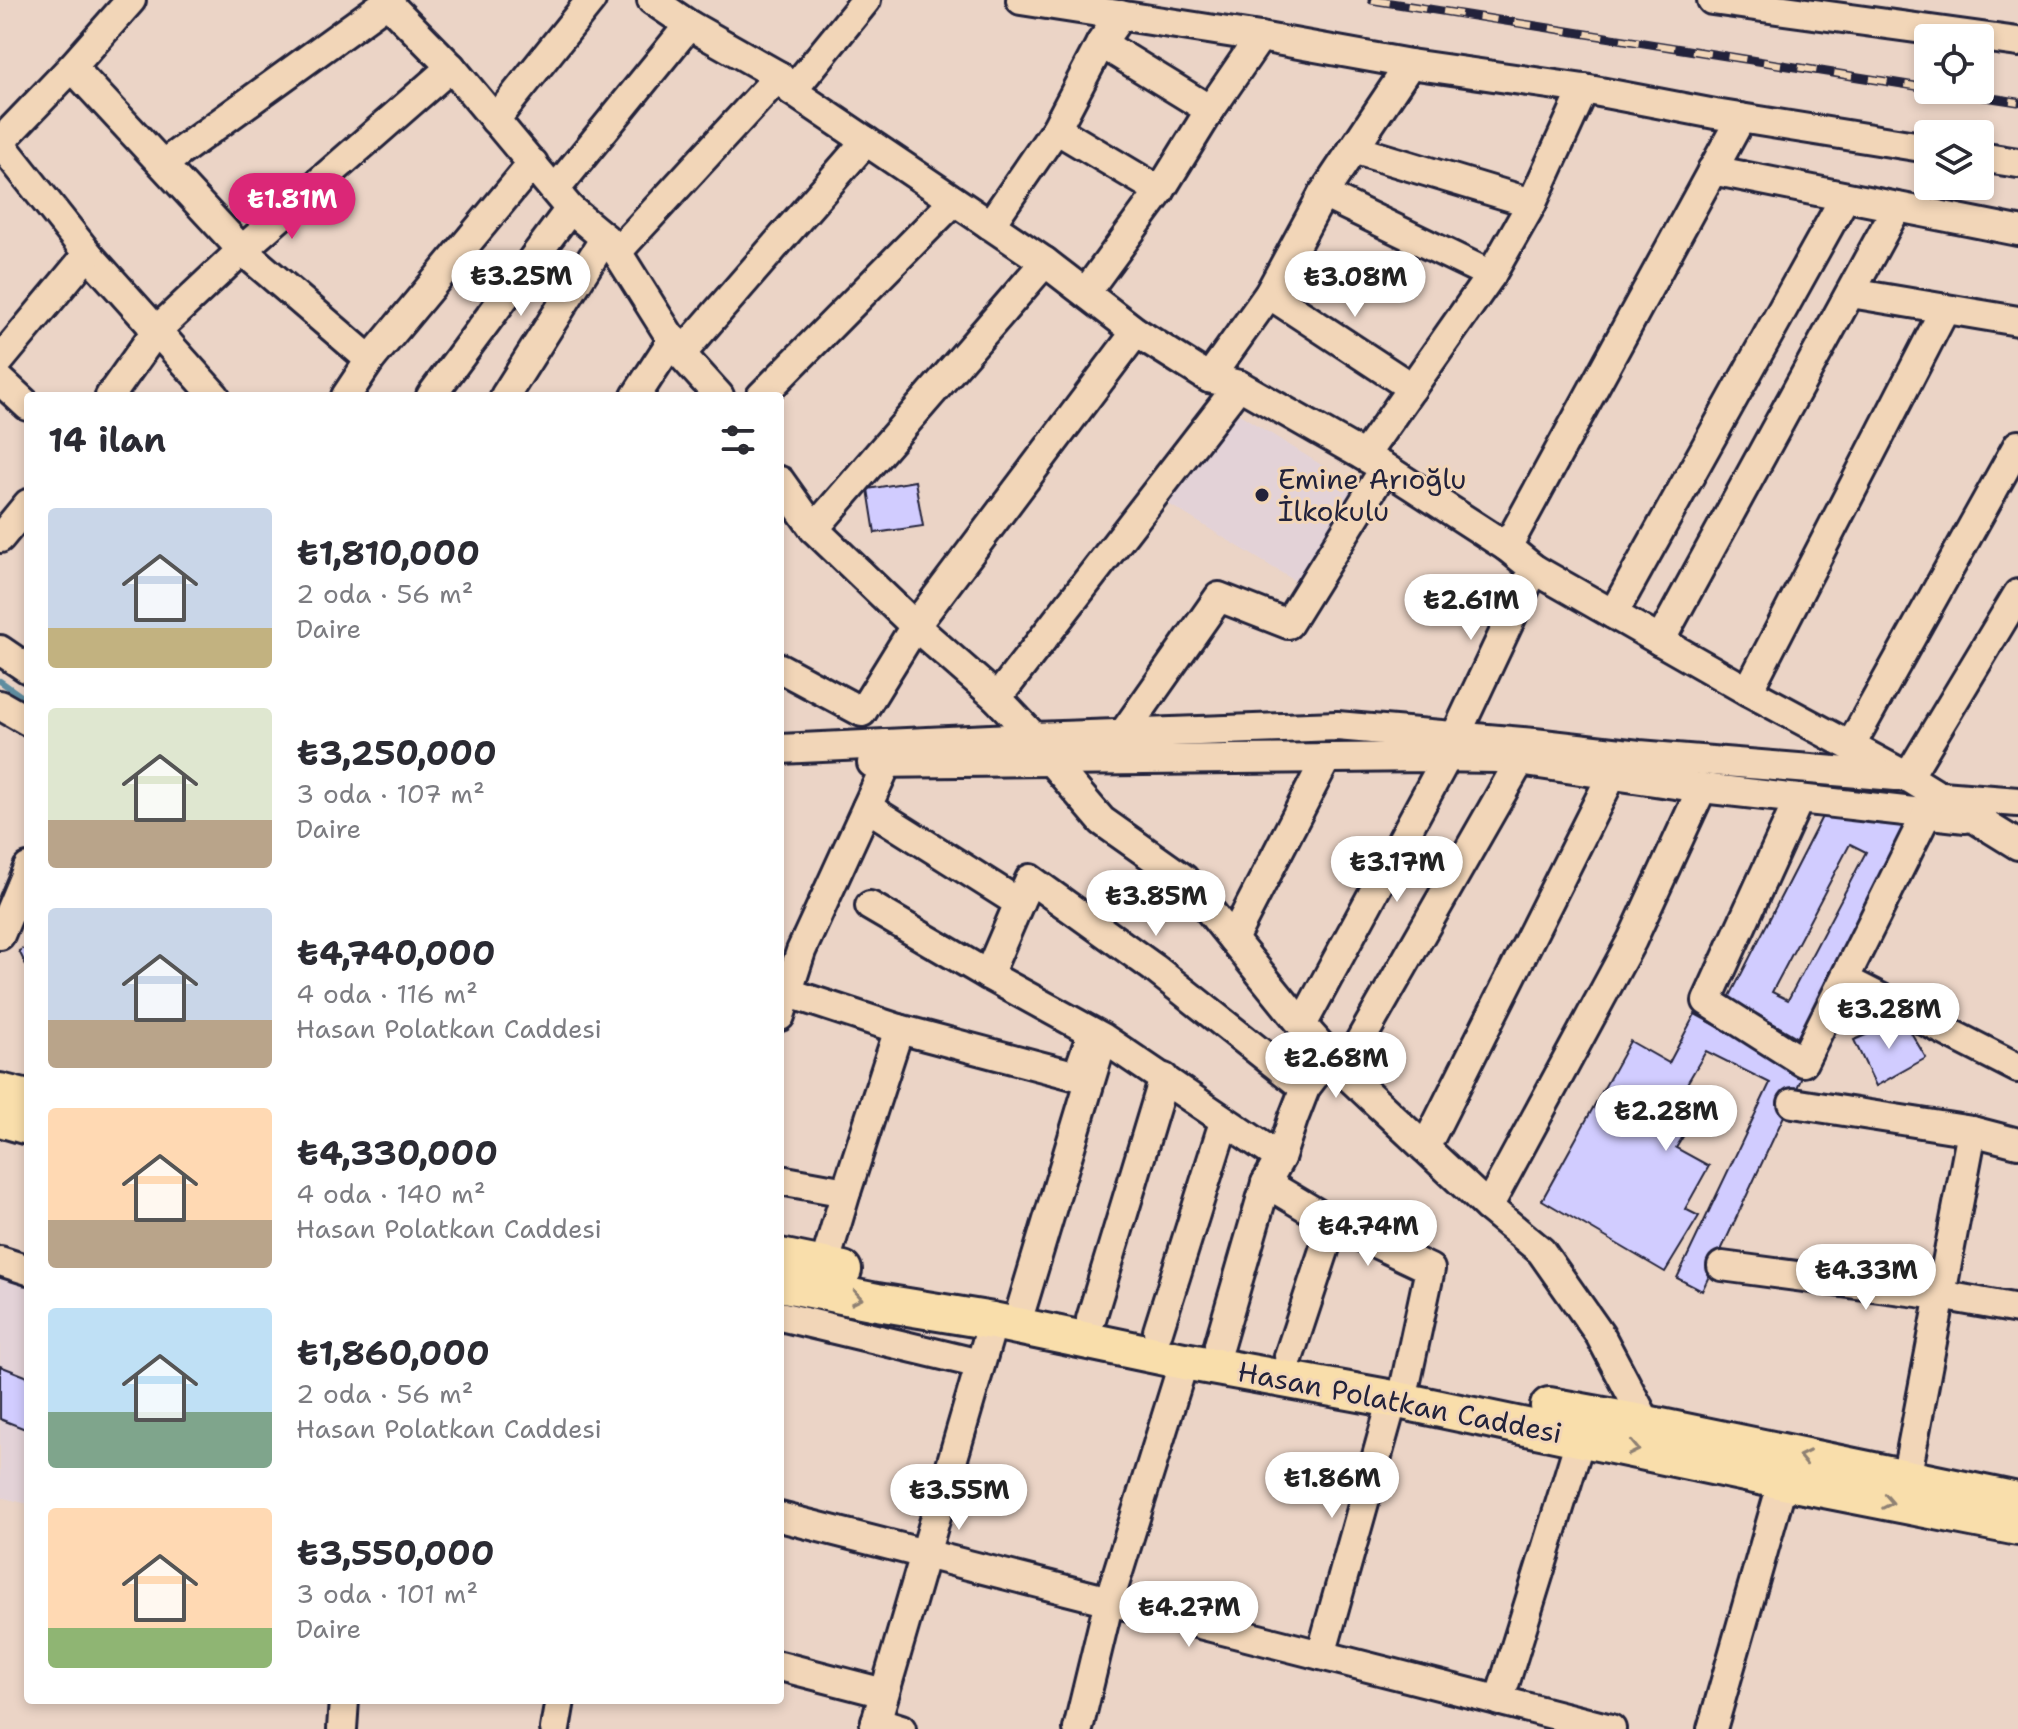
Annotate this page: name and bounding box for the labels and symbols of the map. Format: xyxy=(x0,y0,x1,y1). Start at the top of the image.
pin: ₺1.81M xyxy=(227,173,357,241)
pin: ₺3.25M xyxy=(456,250,586,318)
pin: ₺3.08M xyxy=(1290,251,1420,319)
place label: Emine Arıoğlu İlkokulu xyxy=(1278,460,1466,530)
marker: Emine Arıoğlu İlkokulu xyxy=(1253,486,1271,504)
pin: ₺2.61M xyxy=(1406,574,1536,642)
pin: ₺3.17M xyxy=(1332,836,1462,904)
pin: ₺3.85M xyxy=(1091,870,1221,938)
pin: ₺3.28M xyxy=(1824,983,1954,1051)
pin: ₺2.68M xyxy=(1271,1032,1401,1100)
pin: ₺2.28M xyxy=(1601,1085,1731,1153)
pin: ₺4.74M xyxy=(1303,1200,1433,1268)
pin: ₺4.33M xyxy=(1801,1244,1931,1312)
one-way arrow xyxy=(849,1289,863,1306)
street label: Hasan Polatkan Caddesi xyxy=(1235,1352,1565,1452)
one-way arrow xyxy=(1627,1440,1640,1457)
one-way arrow xyxy=(1798,1450,1811,1467)
pin: ₺1.86M xyxy=(1267,1452,1397,1520)
pin: ₺3.55M xyxy=(894,1464,1024,1532)
one-way arrow xyxy=(1882,1492,1895,1509)
pin: ₺4.27M xyxy=(1124,1581,1254,1649)

